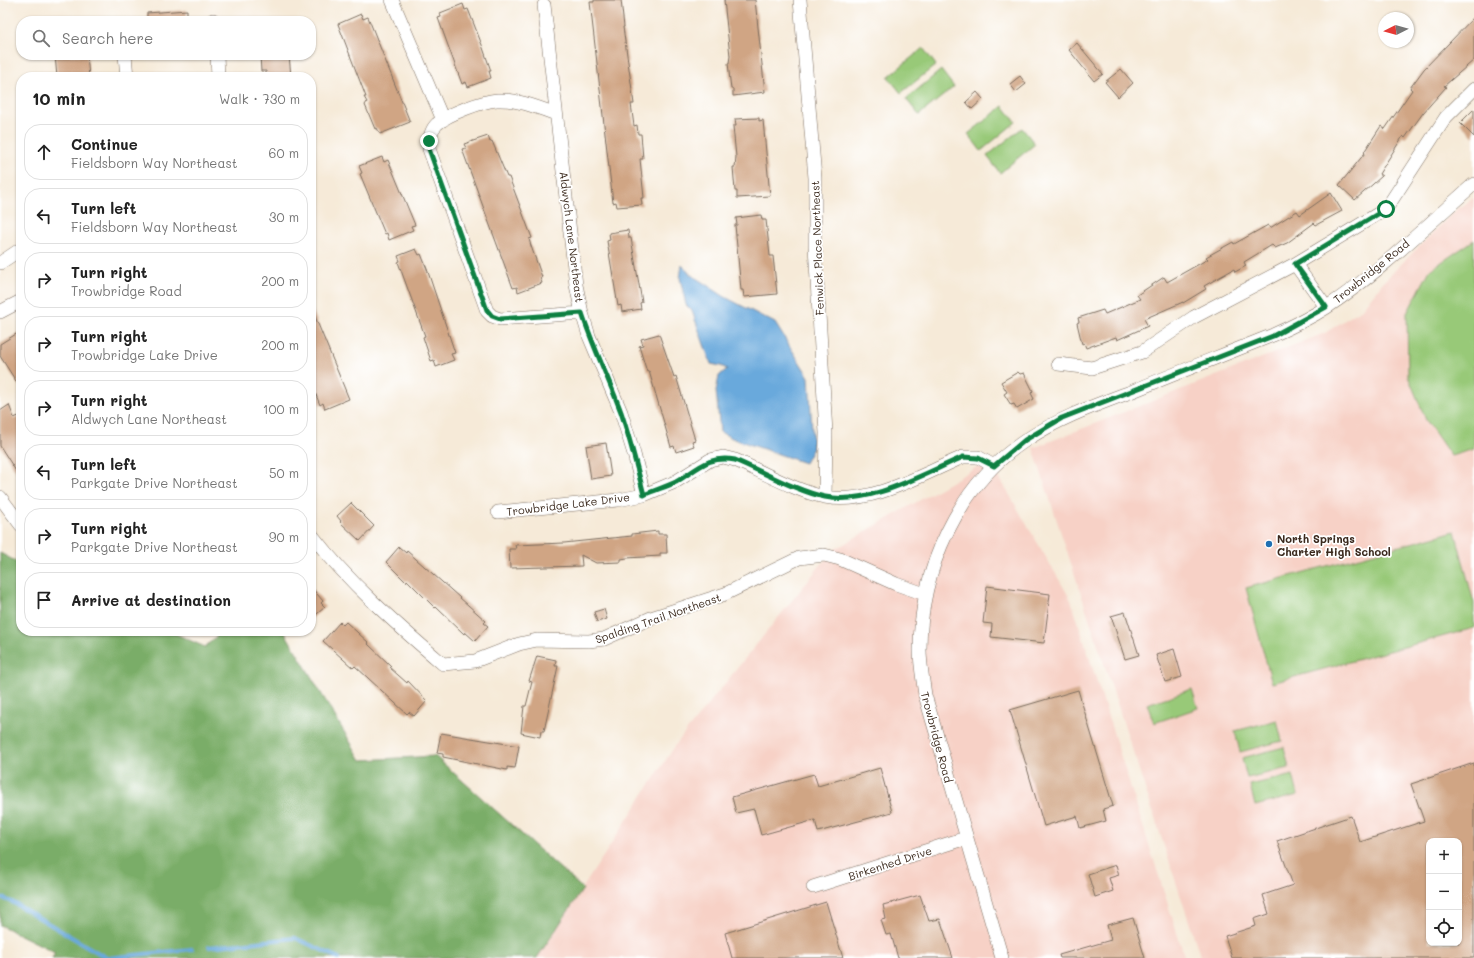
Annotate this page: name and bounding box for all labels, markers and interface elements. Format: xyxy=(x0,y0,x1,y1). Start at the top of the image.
north arrow xyxy=(1378,12,1414,48)
search box xyxy=(16,16,316,60)
icon: search xyxy=(30,27,52,49)
text: Search here xyxy=(62,28,153,48)
text: 10 min xyxy=(32,87,86,109)
text: Walk · 730 m xyxy=(219,90,300,107)
route end xyxy=(420,132,438,150)
text: Continue xyxy=(71,134,138,154)
icon: ahead xyxy=(33,141,55,163)
text: 60 m xyxy=(269,144,299,161)
text: Fieldsborn Way Northeast xyxy=(71,154,238,171)
street label: Aldwych Lane Northeast xyxy=(557,171,588,304)
street label: Fenwick Place Northeast xyxy=(807,180,827,316)
text: Turn left xyxy=(71,198,136,218)
route start xyxy=(1377,200,1395,218)
icon: left xyxy=(33,205,55,227)
text: 30 m xyxy=(269,208,299,225)
text: Fieldsborn Way Northeast xyxy=(71,218,238,235)
street label: Trowbridge Road xyxy=(1330,236,1412,306)
text: Turn right xyxy=(71,262,148,282)
icon: right xyxy=(33,269,55,291)
text: 200 m xyxy=(261,272,299,289)
text: Trowbridge Road xyxy=(71,282,182,299)
text: Turn right xyxy=(71,326,148,346)
icon: right xyxy=(33,333,55,355)
text: 200 m xyxy=(261,336,299,353)
text: Trowbridge Lake Drive xyxy=(71,346,218,363)
text: Turn right xyxy=(71,390,148,410)
icon: right xyxy=(33,397,55,419)
text: 100 m xyxy=(263,400,299,417)
text: Aldwych Lane Northeast xyxy=(71,410,227,427)
text: Turn left xyxy=(71,454,136,474)
icon: left xyxy=(33,461,55,483)
text: 50 m xyxy=(269,464,299,481)
text: Parkgate Drive Northeast xyxy=(71,474,238,491)
street label: Trowbridge Lake Drive xyxy=(505,489,631,519)
text: Turn right xyxy=(71,518,148,538)
icon: right xyxy=(33,525,55,547)
text: 90 m xyxy=(269,528,299,545)
place label: North Springs Charter High School xyxy=(1277,531,1391,559)
text: Parkgate Drive Northeast xyxy=(71,538,238,555)
marker: North Springs Charter High School xyxy=(1264,539,1274,549)
icon: arrive xyxy=(33,589,55,611)
street label: Spalding Trail Northeast xyxy=(593,589,723,647)
text: Arrive at destination xyxy=(71,590,231,610)
street label: Trowbridge Road xyxy=(918,690,956,784)
map controls xyxy=(1426,838,1462,946)
button: + xyxy=(1426,838,1462,874)
street label: Birkenhed Drive xyxy=(846,842,934,884)
button: − xyxy=(1426,874,1462,910)
button: locate xyxy=(1426,910,1462,946)

